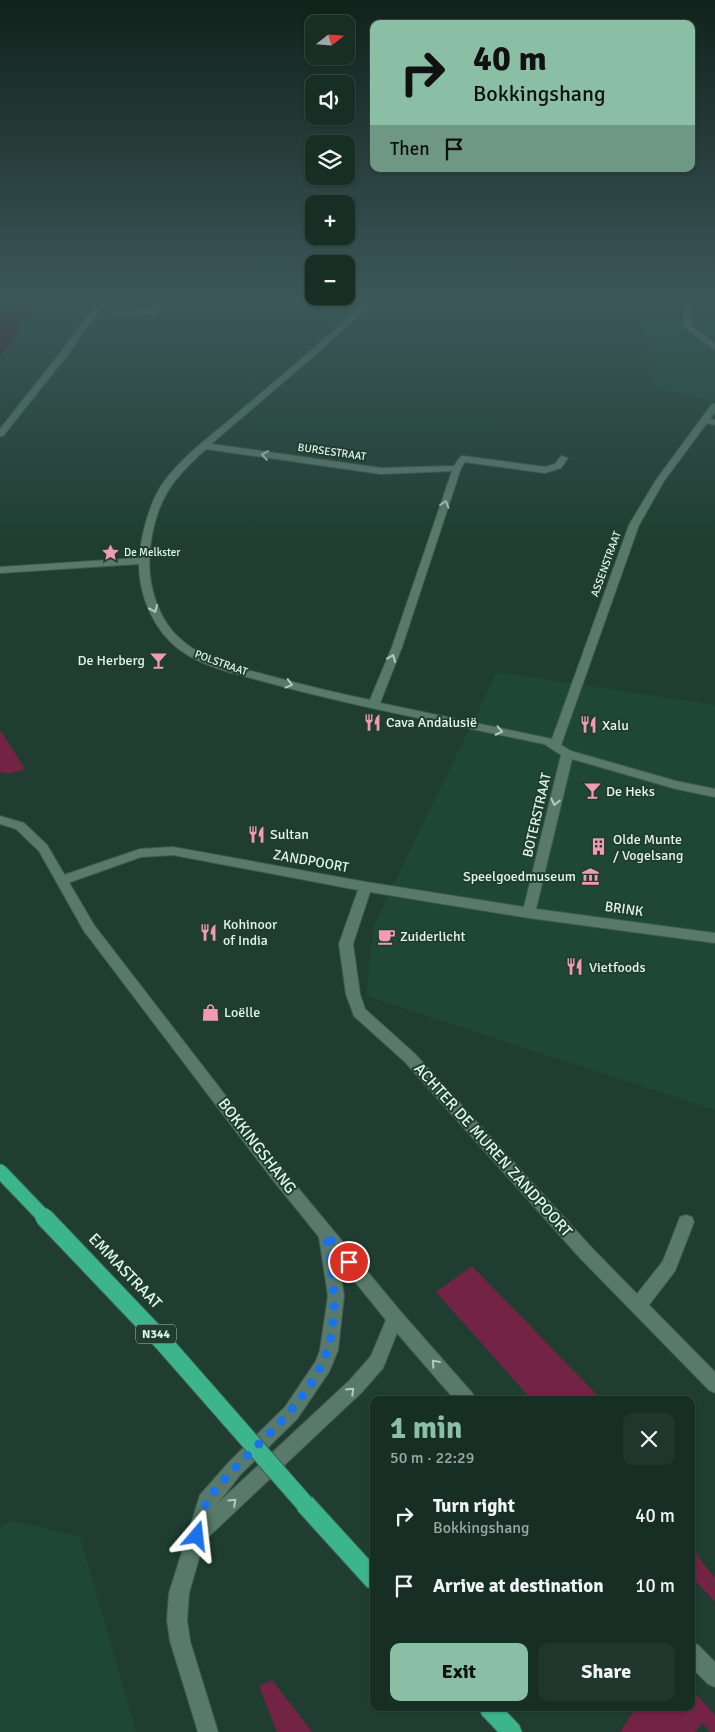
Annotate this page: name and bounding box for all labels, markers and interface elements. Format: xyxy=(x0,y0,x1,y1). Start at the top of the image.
north arrow xyxy=(305,15,355,65)
map controls xyxy=(305,15,355,305)
text: 40 m xyxy=(473,37,547,80)
icon: right xyxy=(390,40,455,105)
button: sound xyxy=(305,75,355,125)
text: Bokkingshang xyxy=(473,80,606,107)
button: layers xyxy=(305,135,355,185)
icon: arrive xyxy=(440,135,468,163)
text: Then xyxy=(390,137,430,161)
button: + xyxy=(305,195,355,245)
button: − xyxy=(305,255,355,305)
street label: BURSESTRAAT xyxy=(297,441,368,463)
one-way arrow xyxy=(260,450,269,460)
one-way arrow xyxy=(439,501,449,509)
street label: ASSENSTRAAT xyxy=(588,529,624,599)
place icon: De Melkster xyxy=(100,542,120,562)
place label: De Melkster xyxy=(124,546,180,559)
one-way arrow xyxy=(147,604,158,613)
street label: POLSTRAAT xyxy=(193,647,250,679)
bar icon: De Herberg xyxy=(149,650,169,670)
place label: De Herberg xyxy=(77,652,145,669)
one-way arrow xyxy=(386,654,397,663)
one-way arrow xyxy=(284,679,292,689)
restaurant icon: Cava Andalusië xyxy=(362,712,382,732)
place label: Cava Andalusië xyxy=(386,714,477,731)
restaurant icon: Xalu xyxy=(578,715,598,735)
place label: Xalu xyxy=(602,717,629,734)
one-way arrow xyxy=(494,725,503,736)
street label: BOTERSTRAAT xyxy=(519,771,555,859)
bar icon: De Heks xyxy=(582,781,602,801)
place label: De Heks xyxy=(606,783,655,800)
one-way arrow xyxy=(551,797,561,805)
restaurant icon: Sultan xyxy=(246,824,266,844)
place label: Sultan xyxy=(270,826,309,843)
place label: Olde Munte / Vogelsang xyxy=(613,831,683,864)
building icon: Olde Munte / Vogelsang xyxy=(589,837,609,857)
street label: ZANDPOORT xyxy=(272,846,350,876)
museum icon: Speelgoedmuseum xyxy=(580,866,600,886)
place label: Speelgoedmuseum xyxy=(463,868,576,885)
street label: BRINK xyxy=(604,898,645,920)
place label: Kohinoor of India xyxy=(223,916,278,949)
restaurant icon: Kohinoor of India xyxy=(199,922,219,942)
cafe icon: Zuiderlicht xyxy=(376,926,396,946)
place label: Zuiderlicht xyxy=(400,928,466,945)
restaurant icon: Vietfoods xyxy=(565,957,585,977)
place label: Vietfoods xyxy=(589,959,646,976)
shop icon: Loëlle xyxy=(200,1002,220,1022)
place label: Loëlle xyxy=(224,1004,260,1021)
street label: ACHTER DE MUREN ZANDPOORT xyxy=(410,1059,576,1241)
street label: BOKKINGSHANG xyxy=(214,1094,300,1198)
street label: EMMASTRAAT xyxy=(84,1229,166,1313)
pin xyxy=(328,1241,370,1283)
icon: arrive xyxy=(335,1248,363,1276)
road number: N344 xyxy=(136,1325,176,1344)
one-way arrow xyxy=(431,1360,440,1369)
one-way arrow xyxy=(345,1387,354,1396)
text: 1 min xyxy=(390,1410,462,1447)
button: close xyxy=(623,1413,675,1465)
text: 50 m · 22:29 xyxy=(390,1448,474,1468)
text: Turn right xyxy=(433,1494,515,1518)
one-way arrow xyxy=(227,1499,236,1508)
icon: right xyxy=(390,1502,418,1530)
text: 40 m xyxy=(635,1504,675,1528)
position arrow xyxy=(170,1509,222,1561)
text: Bokkingshang xyxy=(433,1518,529,1538)
icon: arrive xyxy=(390,1572,418,1600)
text: Arrive at destination xyxy=(433,1574,604,1598)
text: 10 m xyxy=(635,1574,675,1598)
button: Exit xyxy=(390,1643,528,1701)
button: Share xyxy=(538,1643,675,1701)

